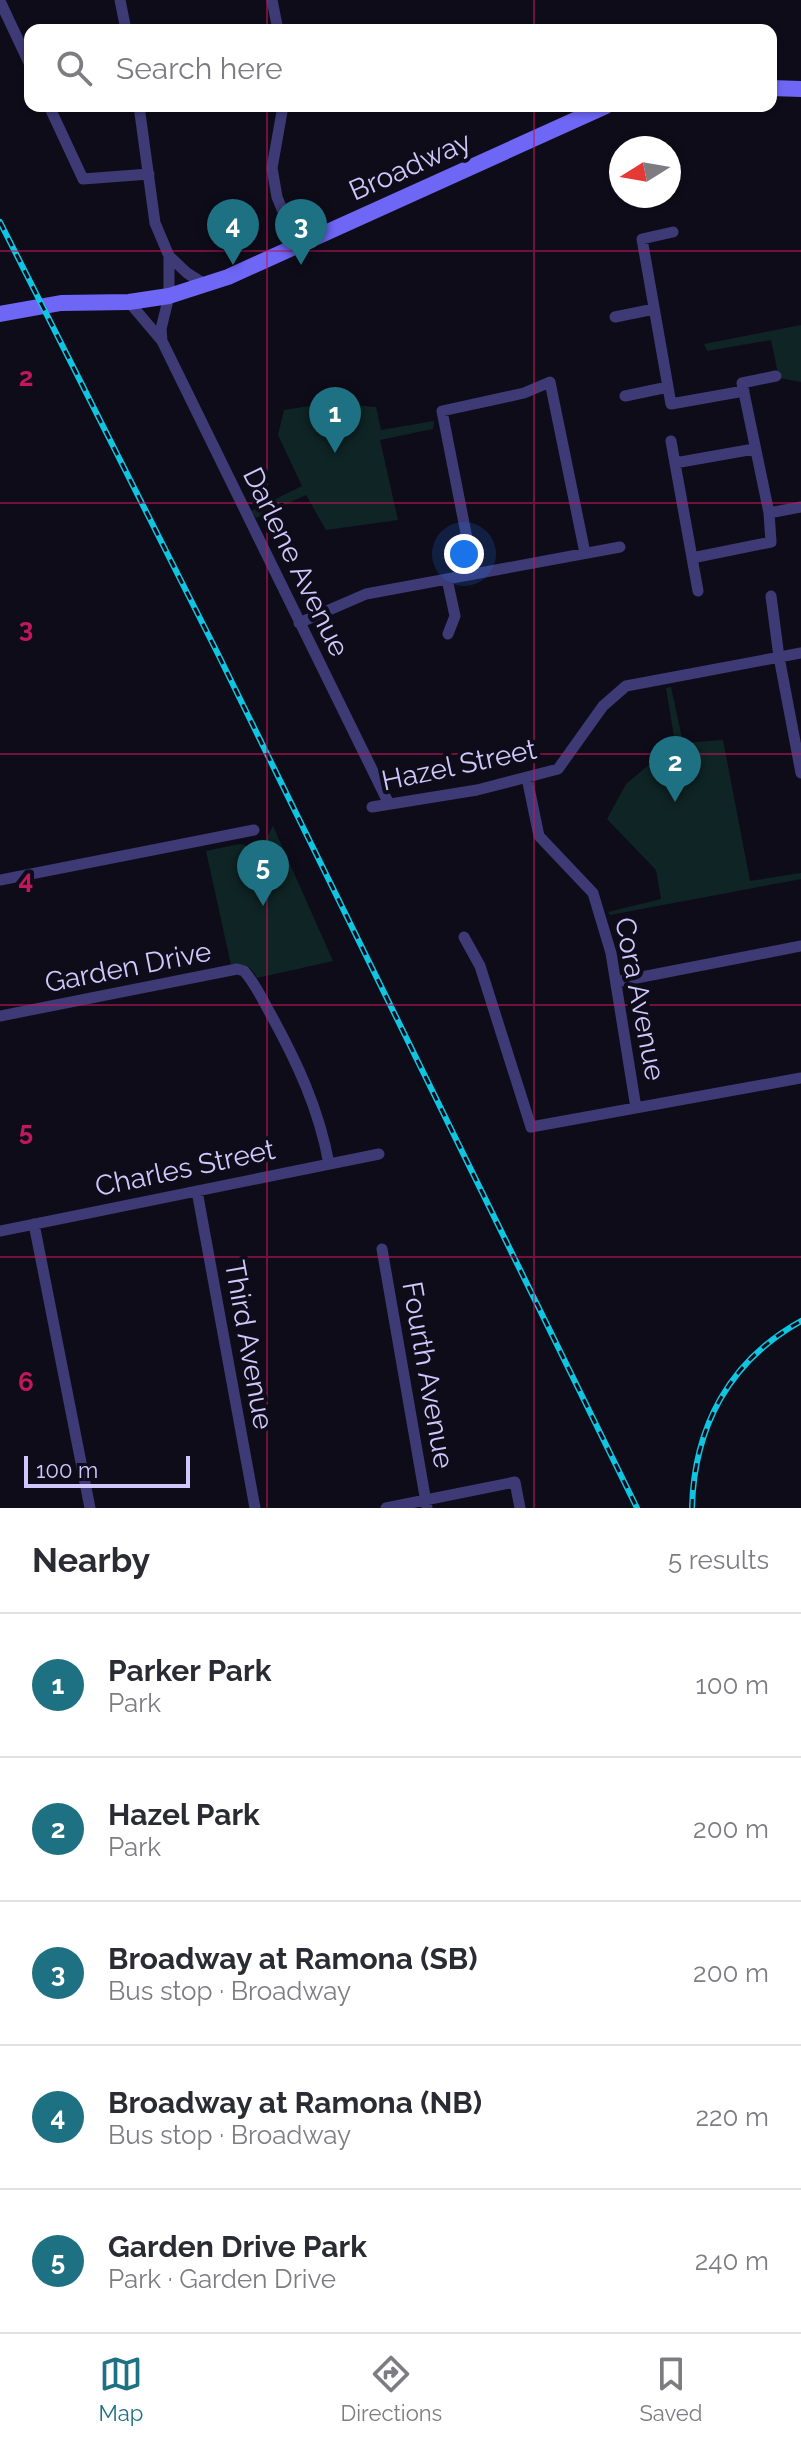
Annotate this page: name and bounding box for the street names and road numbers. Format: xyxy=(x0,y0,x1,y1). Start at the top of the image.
street label: Broadway xyxy=(344,125,476,207)
street label: Darlene Avenue xyxy=(236,462,356,662)
street label: Hazel Street xyxy=(379,732,540,797)
street label: Cora Avenue xyxy=(608,915,672,1083)
street label: Garden Drive xyxy=(42,935,214,999)
street label: Charles Street xyxy=(92,1133,279,1203)
street label: Third Avenue xyxy=(218,1258,280,1432)
street label: Fourth Avenue xyxy=(395,1279,461,1471)

